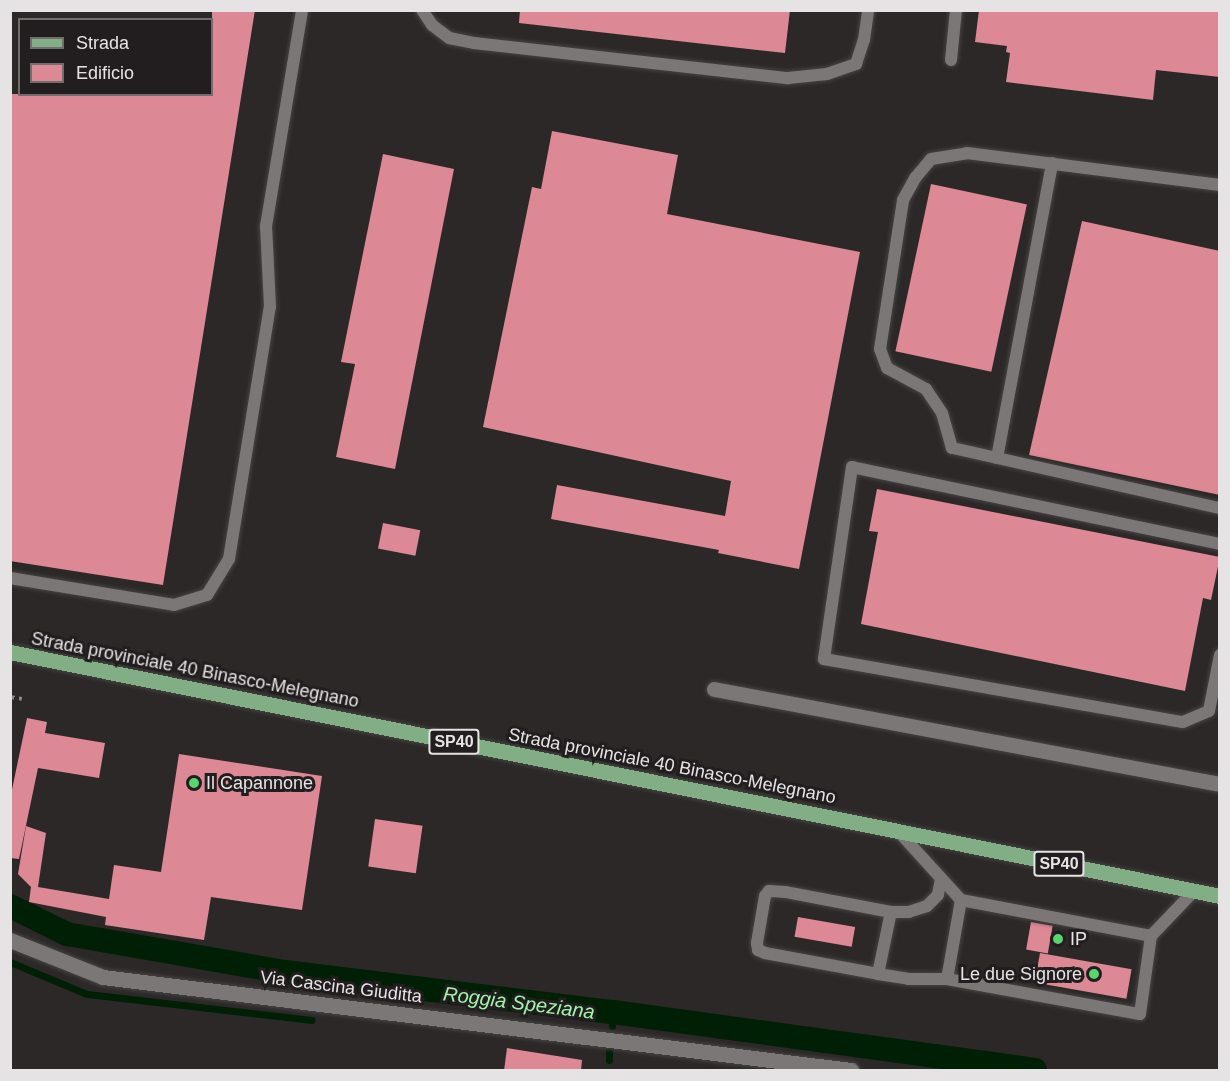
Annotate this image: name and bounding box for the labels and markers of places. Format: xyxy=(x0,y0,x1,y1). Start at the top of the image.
place label: Il Capannone xyxy=(206,772,313,794)
marker: Il Capannone xyxy=(187,776,201,790)
place label: IP xyxy=(1070,928,1087,950)
marker: IP xyxy=(1051,932,1065,946)
place label: Le due Signore xyxy=(960,963,1082,985)
marker: Le due Signore xyxy=(1087,967,1101,981)

